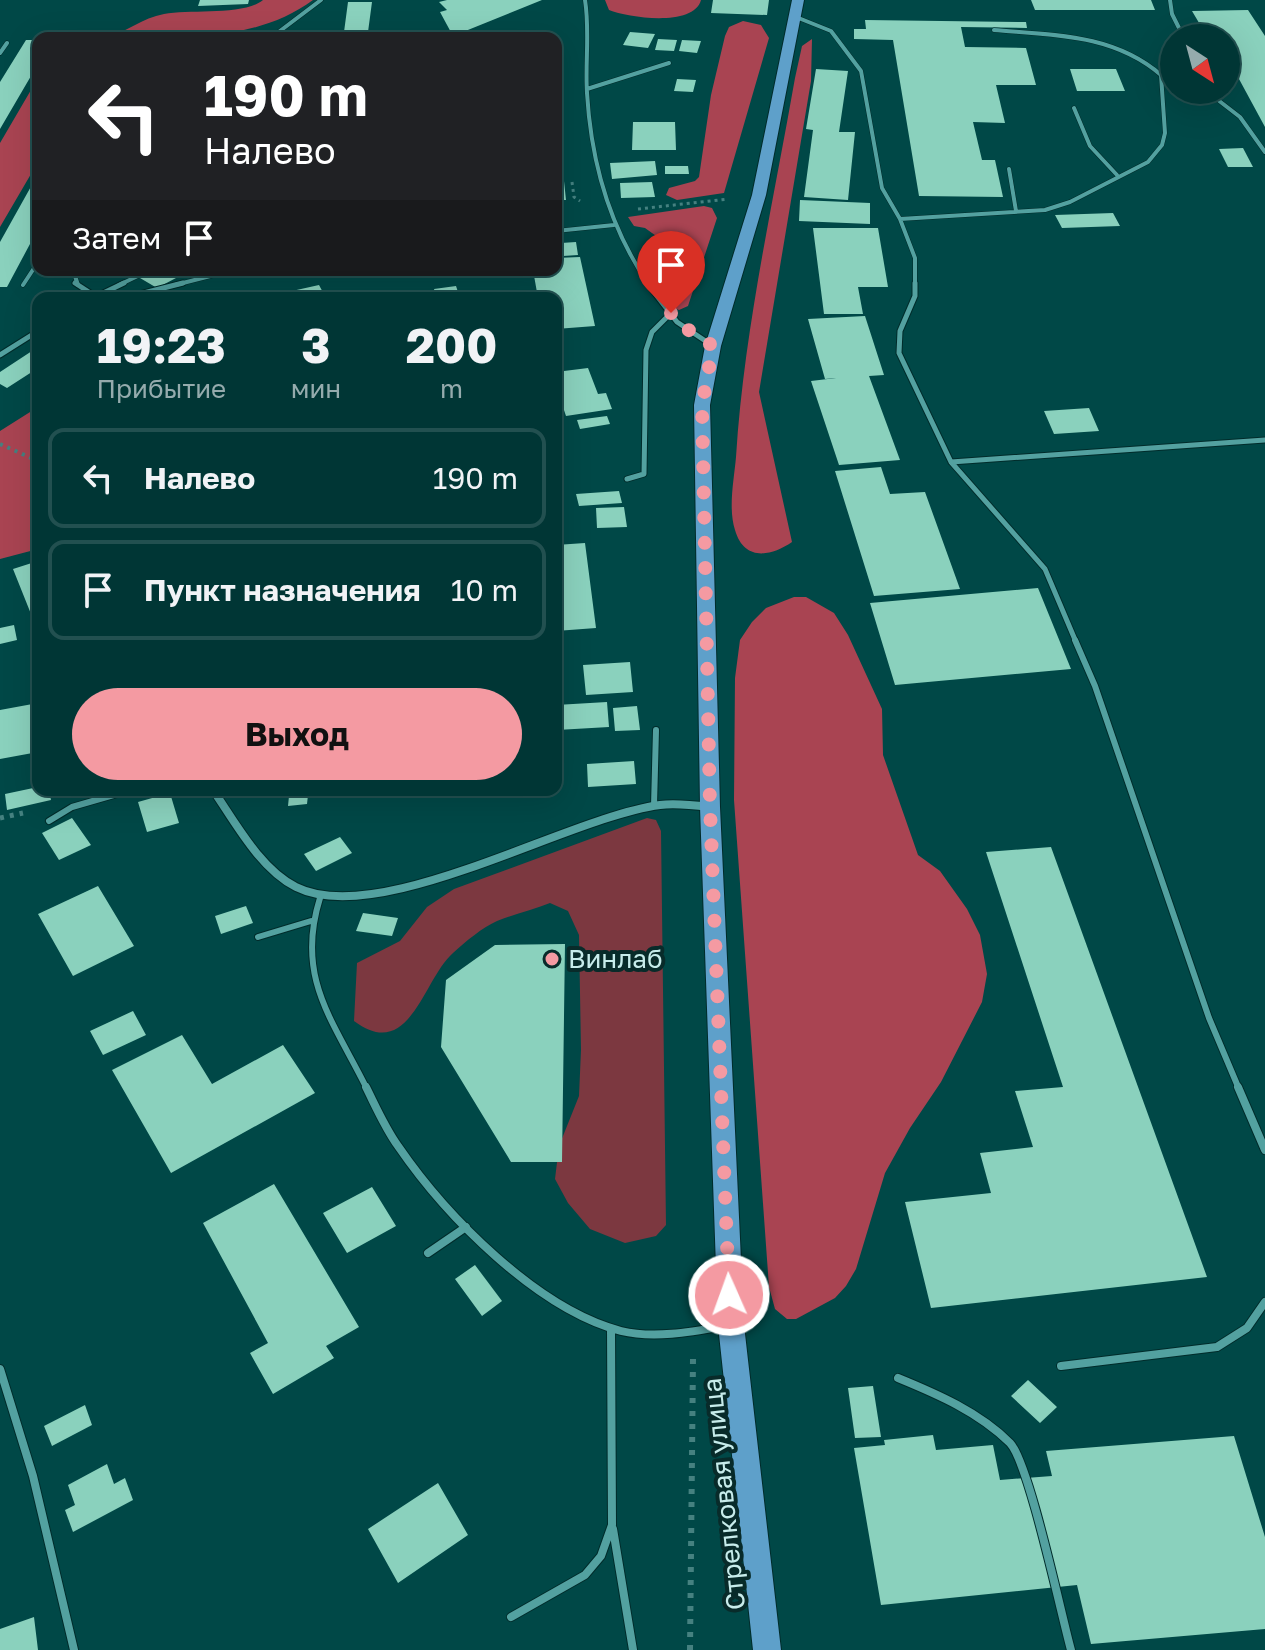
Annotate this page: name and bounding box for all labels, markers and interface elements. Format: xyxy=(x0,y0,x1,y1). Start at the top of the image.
north arrow xyxy=(1160,24,1240,104)
map controls xyxy=(1160,24,1240,104)
text: 190 m xyxy=(204,61,368,128)
icon: left xyxy=(72,64,176,168)
text: Налево xyxy=(204,129,336,172)
icon: arrive xyxy=(177,216,221,260)
text: Затем xyxy=(72,220,161,256)
pin xyxy=(637,231,705,313)
icon: arrive xyxy=(649,243,693,287)
text: 19:23 xyxy=(97,316,226,374)
text: 3 xyxy=(301,316,331,374)
text: 200 xyxy=(406,316,497,374)
text: Прибытие xyxy=(97,373,226,404)
text: мин xyxy=(291,373,341,404)
text: m xyxy=(440,373,463,404)
icon: left xyxy=(76,456,120,500)
text: Налево xyxy=(144,460,255,496)
text: 190 m xyxy=(433,460,518,496)
icon: arrive xyxy=(76,568,120,612)
text: Пункт назначения xyxy=(144,572,421,608)
text: 10 m xyxy=(451,572,518,608)
button: Выход xyxy=(72,688,522,780)
place label: Винлаб xyxy=(568,943,663,974)
marker: Винлаб xyxy=(543,950,561,968)
position arrow xyxy=(687,1253,771,1337)
street label: Стрелковая улица xyxy=(696,1376,751,1612)

